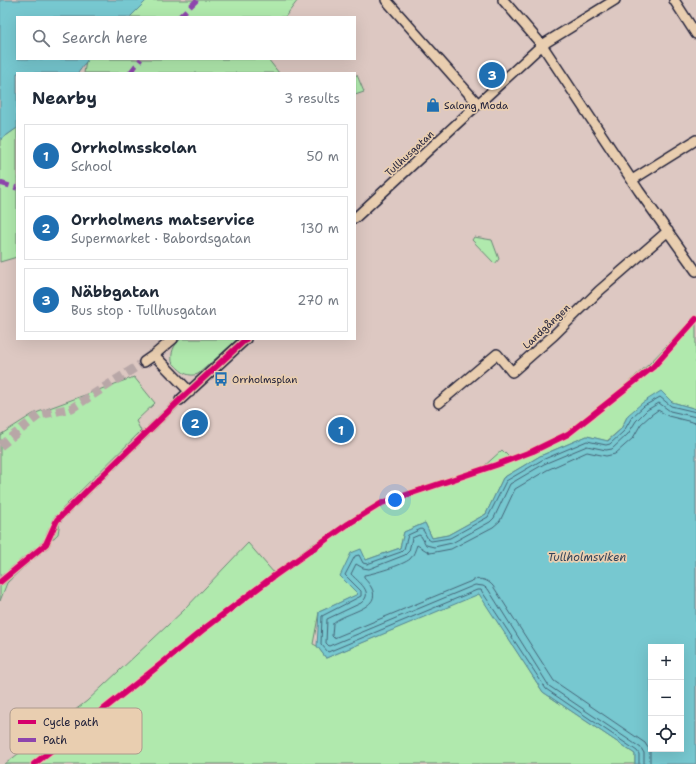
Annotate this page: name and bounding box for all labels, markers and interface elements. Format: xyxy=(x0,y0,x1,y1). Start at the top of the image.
search box xyxy=(16,16,356,60)
icon: search xyxy=(30,27,52,49)
text: Search here xyxy=(62,28,148,48)
pin: 3 xyxy=(479,60,505,90)
text: Nearby xyxy=(32,87,97,109)
text: 3 results xyxy=(284,90,340,107)
shop icon: Salong Moda xyxy=(425,97,441,113)
place label: Salong Moda xyxy=(444,99,509,112)
street label: Tullhusgatan xyxy=(382,127,436,179)
text: Orrholmsskolan xyxy=(71,138,197,158)
text: 1 xyxy=(43,148,49,165)
text: 50 m xyxy=(306,148,339,165)
text: School xyxy=(71,158,112,175)
text: Orrholmens matservice xyxy=(71,210,255,230)
text: 2 xyxy=(41,220,51,237)
text: 130 m xyxy=(301,220,339,237)
text: Supermarket · Babordsgatan xyxy=(71,230,251,247)
text: Näbbgatan xyxy=(71,282,159,302)
text: 3 xyxy=(41,292,51,309)
text: 270 m xyxy=(297,292,339,309)
street label: Landgången xyxy=(520,301,573,352)
text: Bus stop · Tullhusgatan xyxy=(71,302,217,319)
bus stop icon: Orrholmsplan xyxy=(213,371,229,387)
place label: Orrholmsplan xyxy=(232,373,297,386)
pin: 2 xyxy=(182,408,208,438)
pin: 1 xyxy=(328,415,354,445)
your location xyxy=(385,490,405,510)
water label: Tullholmsviken xyxy=(548,550,626,565)
map controls xyxy=(648,644,684,752)
button: + xyxy=(648,644,684,680)
button: − xyxy=(648,680,684,716)
legend xyxy=(10,708,142,754)
text: Cycle path xyxy=(43,715,99,730)
button: locate xyxy=(648,716,684,752)
text: Path xyxy=(43,733,67,748)

